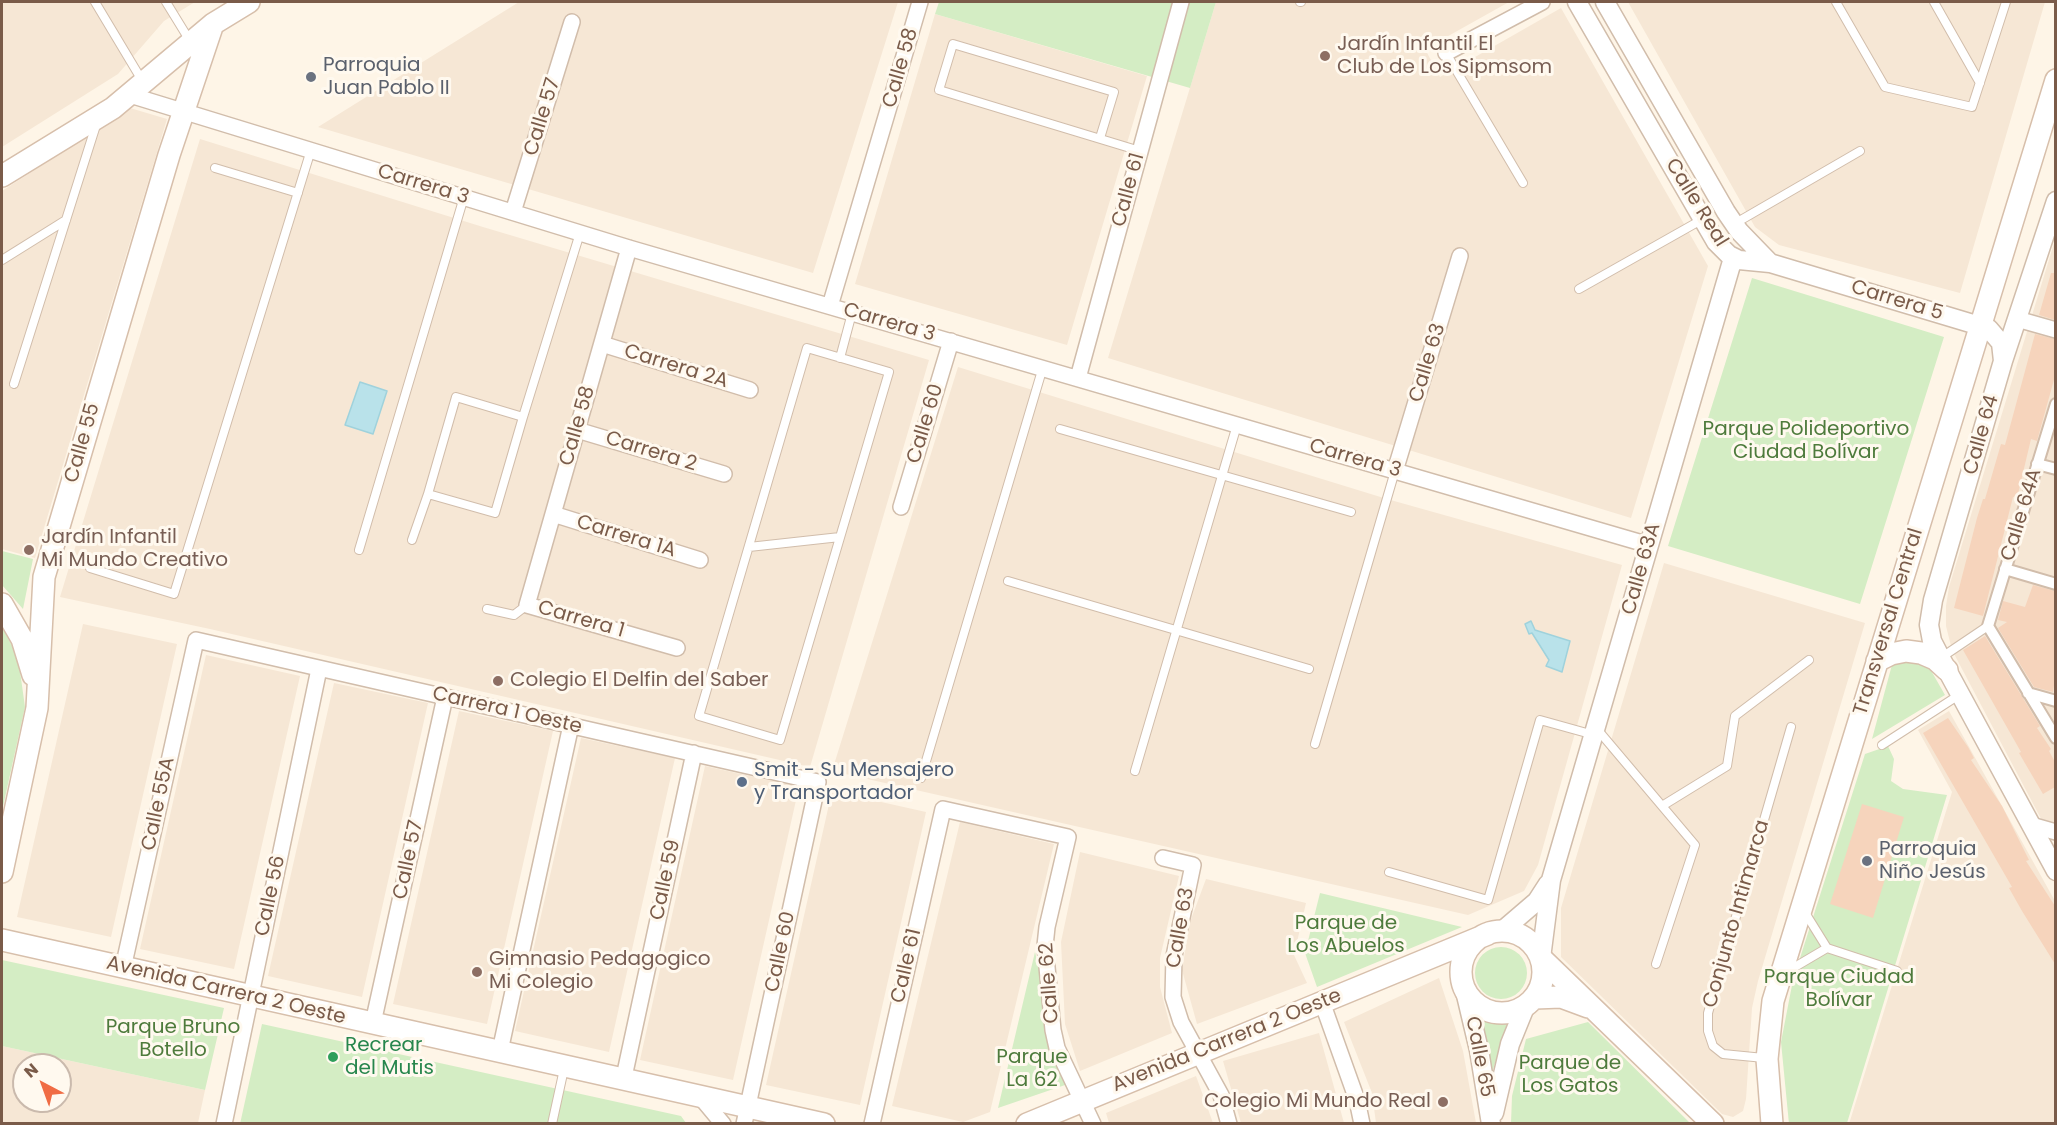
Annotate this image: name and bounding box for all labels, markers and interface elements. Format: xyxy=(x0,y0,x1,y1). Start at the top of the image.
street label: Calle 58 xyxy=(878,25,924,111)
place label: Jardín Infantil El Club de Los Sipmsom xyxy=(1337,33,1552,80)
marker: Jardín Infantil El Club de Los Sipmsom xyxy=(1318,49,1332,63)
place label: Parroquia Juan Pablo II xyxy=(323,54,450,101)
marker: Parroquia Juan Pablo II xyxy=(304,70,318,84)
street label: Calle 57 xyxy=(520,75,566,159)
street label: Calle 61 xyxy=(1108,150,1150,230)
street label: Calle Real xyxy=(1659,154,1733,252)
street label: Carrera 3 xyxy=(374,160,472,210)
street label: Carrera 5 xyxy=(1848,276,1946,326)
street label: Carrera 3 xyxy=(840,298,938,348)
street label: Calle 63 xyxy=(1405,321,1451,405)
street label: Carrera 2A xyxy=(621,340,731,394)
street label: Calle 60 xyxy=(903,381,949,467)
street label: Calle 58 xyxy=(555,383,601,469)
street label: Calle 64 xyxy=(1959,392,2005,478)
street label: Calle 55 xyxy=(60,400,106,486)
park label: Parque Polideportivo Ciudad Bolívar xyxy=(1703,418,1909,465)
street label: Carrera 2 xyxy=(602,427,700,477)
street label: Carrera 3 xyxy=(1306,434,1404,484)
street label: Calle 64A xyxy=(1997,466,2047,564)
street label: Carrera 1A xyxy=(573,511,679,563)
street label: Calle 63A xyxy=(1617,520,1667,618)
place label: Jardín Infantil Mi Mundo Creativo xyxy=(41,526,228,573)
street label: Transversal Central xyxy=(1849,526,1929,718)
marker: Jardín Infantil Mi Mundo Creativo xyxy=(22,543,36,557)
street label: Carrera 1 xyxy=(535,596,627,644)
place label: Colegio El Delfin del Saber xyxy=(510,669,769,693)
marker: Colegio El Delfin del Saber xyxy=(491,674,505,688)
street label: Carrera 1 Oeste xyxy=(430,682,584,740)
street label: Calle 55A xyxy=(137,755,181,853)
place label: Smit - Su Mensajero y Transportador xyxy=(754,759,954,806)
marker: Smit - Su Mensajero y Transportador xyxy=(735,775,749,789)
street label: Conjunto Intimarca xyxy=(1699,817,1775,1011)
street label: Calle 57 xyxy=(389,818,429,902)
street label: Calle 59 xyxy=(646,838,686,922)
place label: Parroquia Niño Jesús xyxy=(1879,838,1986,885)
street label: Calle 56 xyxy=(251,853,291,939)
marker: Parroquia Niño Jesús xyxy=(1860,854,1874,868)
street label: Calle 63 xyxy=(1162,886,1200,970)
street label: Calle 60 xyxy=(761,909,801,995)
park label: Parque de Los Abuelos xyxy=(1287,912,1405,959)
street label: Calle 61 xyxy=(887,926,927,1006)
street label: Calle 62 xyxy=(1035,942,1065,1024)
place label: Gimnasio Pedagogico Mi Colegio xyxy=(489,948,711,995)
street label: Avenida Carrera 2 Oeste xyxy=(104,952,348,1030)
marker: Gimnasio Pedagogico Mi Colegio xyxy=(470,965,484,979)
park label: Parque Ciudad Bolívar xyxy=(1764,966,1914,1013)
street label: Avenida Carrera 2 Oeste xyxy=(1109,984,1345,1098)
street label: Calle 65 xyxy=(1459,1015,1499,1099)
park label: Parque Bruno Botello xyxy=(106,1016,240,1063)
place label: Recrear del Mutis xyxy=(345,1034,434,1081)
park label: Parque La 62 xyxy=(996,1046,1068,1093)
marker: Recrear del Mutis xyxy=(326,1050,340,1064)
park label: Parque de Los Gatos xyxy=(1519,1052,1621,1099)
north arrow xyxy=(12,1053,72,1113)
text: N xyxy=(19,1058,43,1083)
place label: Colegio Mi Mundo Real xyxy=(1204,1090,1431,1114)
marker: Colegio Mi Mundo Real xyxy=(1436,1095,1450,1109)

